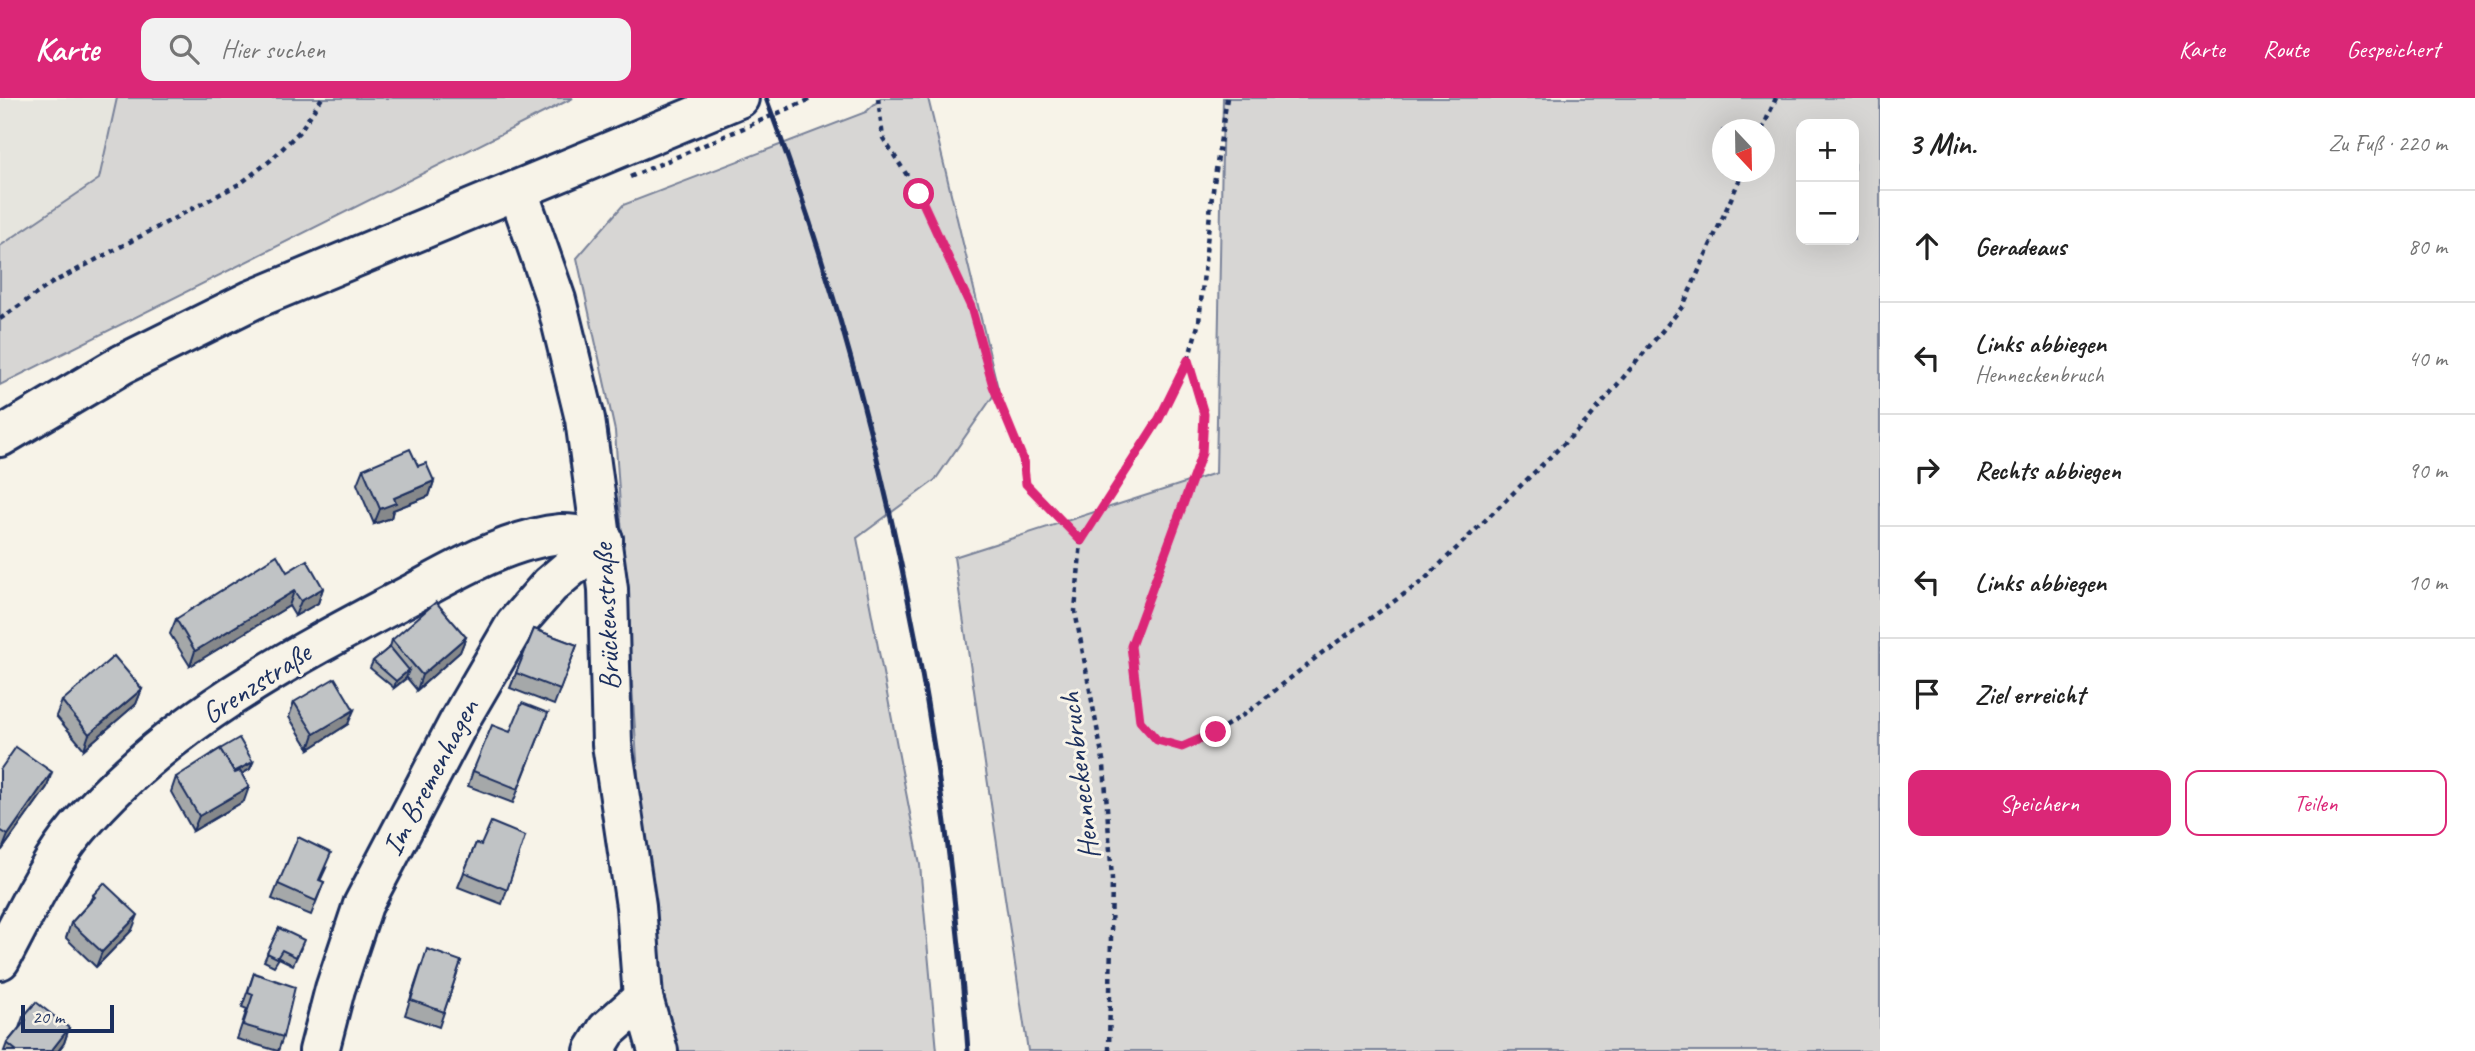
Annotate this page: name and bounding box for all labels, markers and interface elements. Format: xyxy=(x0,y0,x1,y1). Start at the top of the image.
search box xyxy=(141,18,631,81)
text: Karte xyxy=(35,28,99,70)
icon: search xyxy=(165,30,203,68)
text: Hier suchen xyxy=(221,33,325,66)
text: Karte xyxy=(2179,34,2225,64)
text: Route xyxy=(2263,34,2308,64)
text: Gespeichert xyxy=(2346,34,2440,64)
north arrow xyxy=(1712,119,1775,182)
map controls xyxy=(1796,119,1859,245)
button: + xyxy=(1796,119,1859,182)
text: 3 Min. xyxy=(1908,125,1977,163)
text: Zu Fuß · 220 m xyxy=(2328,129,2447,158)
route start xyxy=(903,178,934,209)
button: − xyxy=(1796,182,1859,245)
icon: ahead xyxy=(1908,227,1946,265)
text: Geradeaus xyxy=(1975,230,2066,263)
text: 80 m xyxy=(2408,232,2447,261)
text: Links abbiegen xyxy=(1975,327,2106,360)
icon: left xyxy=(1908,339,1946,377)
text: 40 m xyxy=(2408,344,2447,373)
text: Henneckenbruch xyxy=(1975,360,2104,389)
icon: right xyxy=(1908,451,1946,489)
text: Rechts abbiegen xyxy=(1975,454,2121,487)
text: 90 m xyxy=(2408,456,2447,485)
street label: Brückenstraße xyxy=(583,540,629,691)
icon: left xyxy=(1908,563,1946,601)
text: Links abbiegen xyxy=(1975,566,2106,599)
text: 10 m xyxy=(2408,568,2447,597)
street label: Grenzstraße xyxy=(194,632,320,732)
icon: arrive xyxy=(1908,675,1946,713)
text: Ziel erreicht xyxy=(1975,678,2085,711)
street label: Henneckenbruch xyxy=(1050,690,1108,862)
street label: Im Bremenhagen xyxy=(373,691,488,862)
route end xyxy=(1200,716,1231,747)
button: Speichern xyxy=(1908,770,2171,836)
button: Teilen xyxy=(2185,770,2447,836)
scale bar xyxy=(21,1002,114,1034)
text: 20 m xyxy=(32,1005,64,1029)

